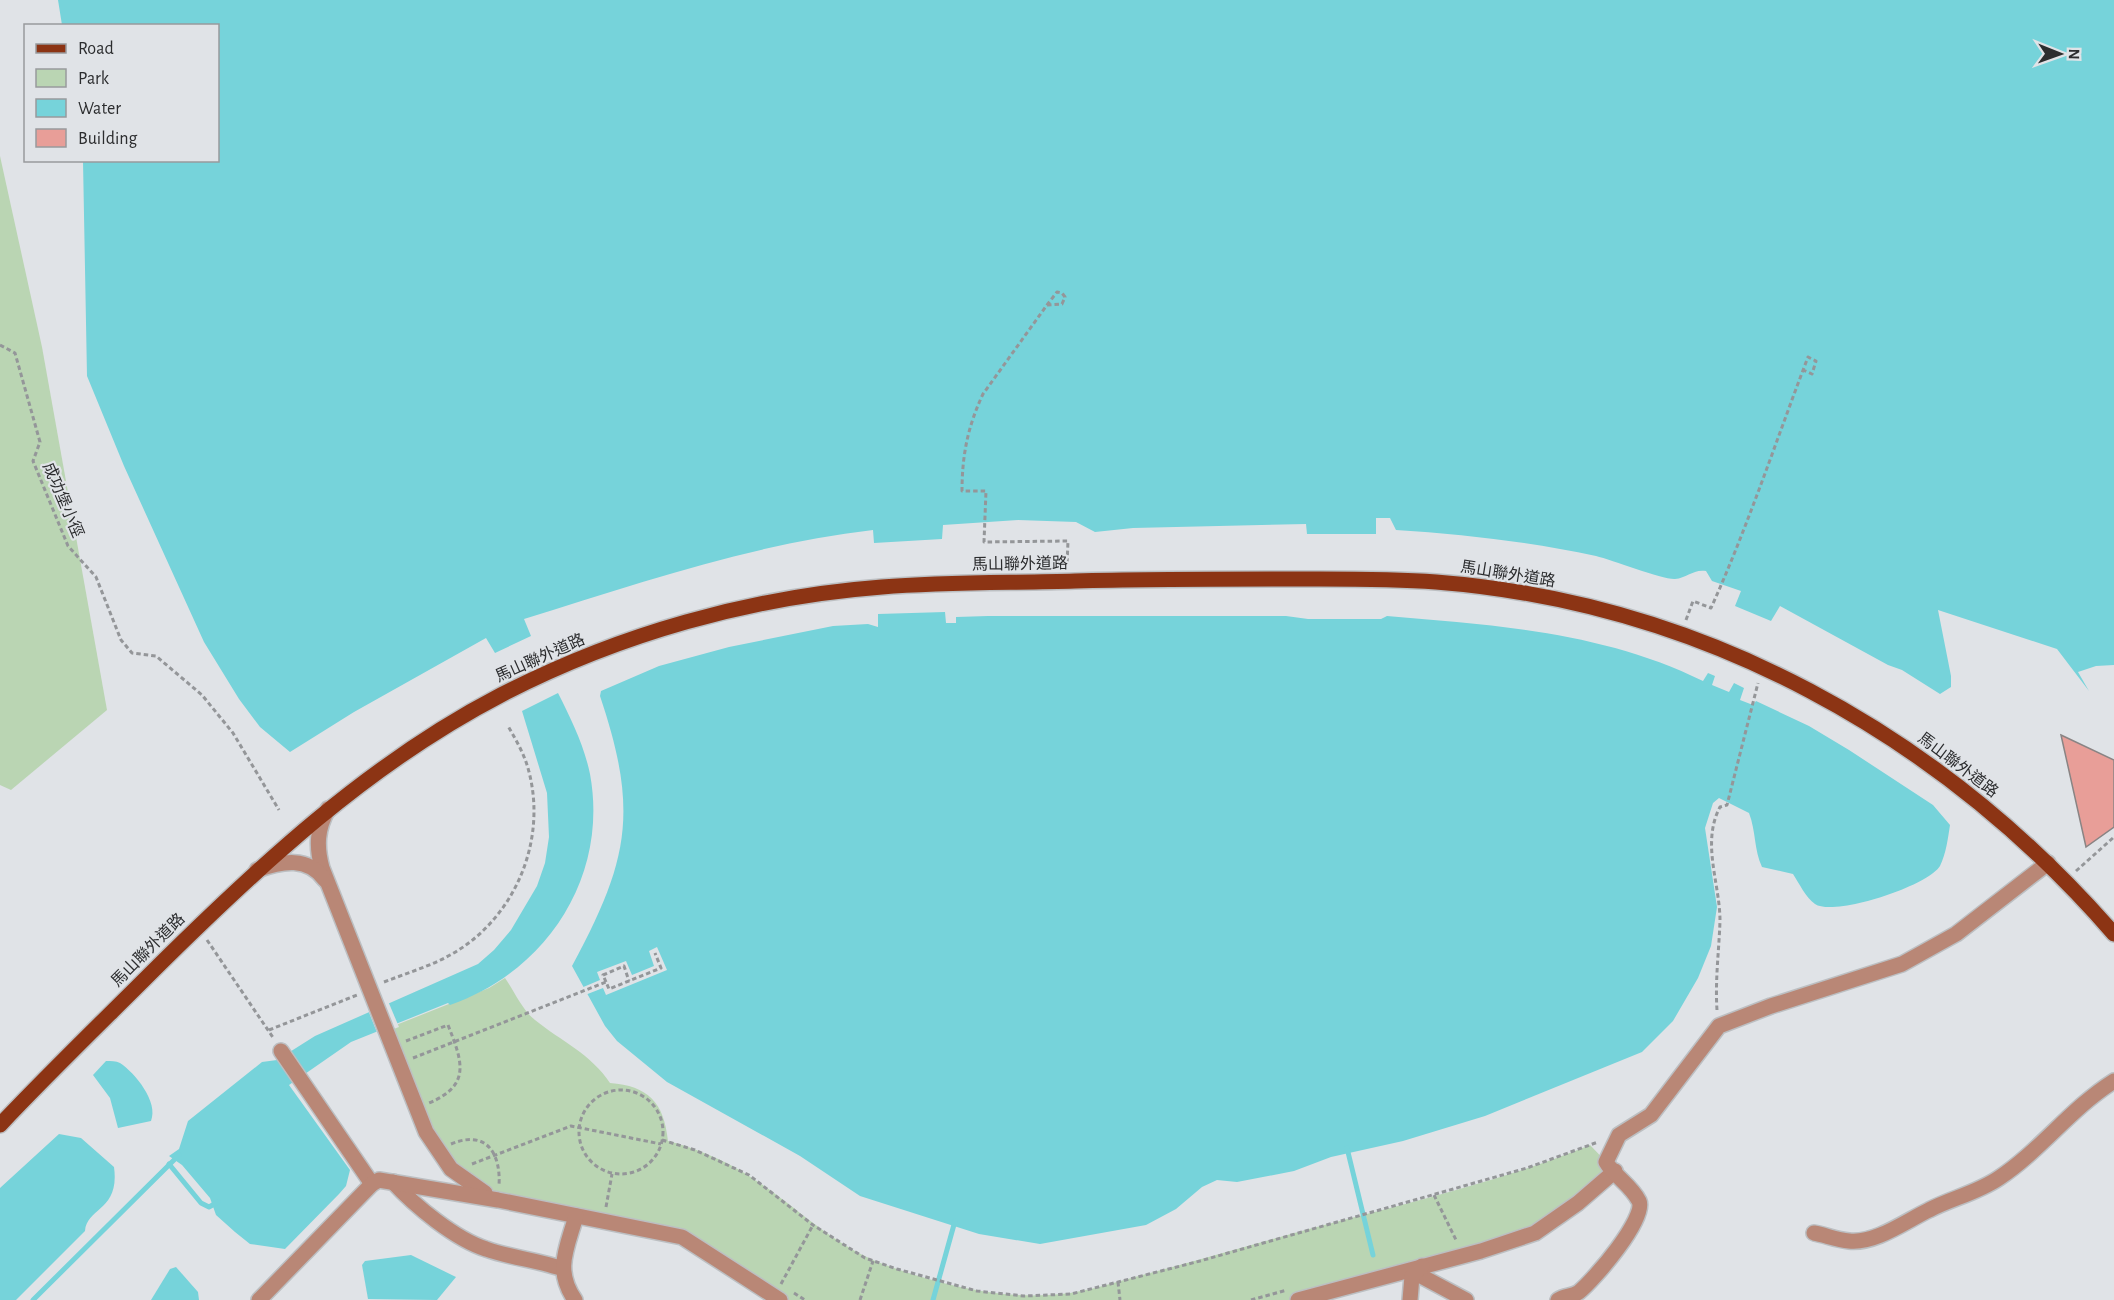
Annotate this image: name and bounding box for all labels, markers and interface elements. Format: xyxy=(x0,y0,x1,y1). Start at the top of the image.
legend xyxy=(24,24,219,162)
north arrow xyxy=(2030,24,2090,84)
text: Road xyxy=(78,40,114,58)
text: N xyxy=(2066,49,2082,60)
text: Park xyxy=(78,70,110,88)
text: Water xyxy=(78,100,121,118)
text: Building xyxy=(78,130,138,148)
street label: 成功堡小徑 xyxy=(40,460,87,540)
street label: 馬山聯外道路 xyxy=(972,554,1068,573)
street label: 馬山聯外道路 xyxy=(1459,558,1557,589)
street label: 馬山聯外道路 xyxy=(492,630,587,685)
street label: 馬山聯外道路 xyxy=(1915,729,2002,800)
street label: 馬山聯外道路 xyxy=(108,910,188,990)

